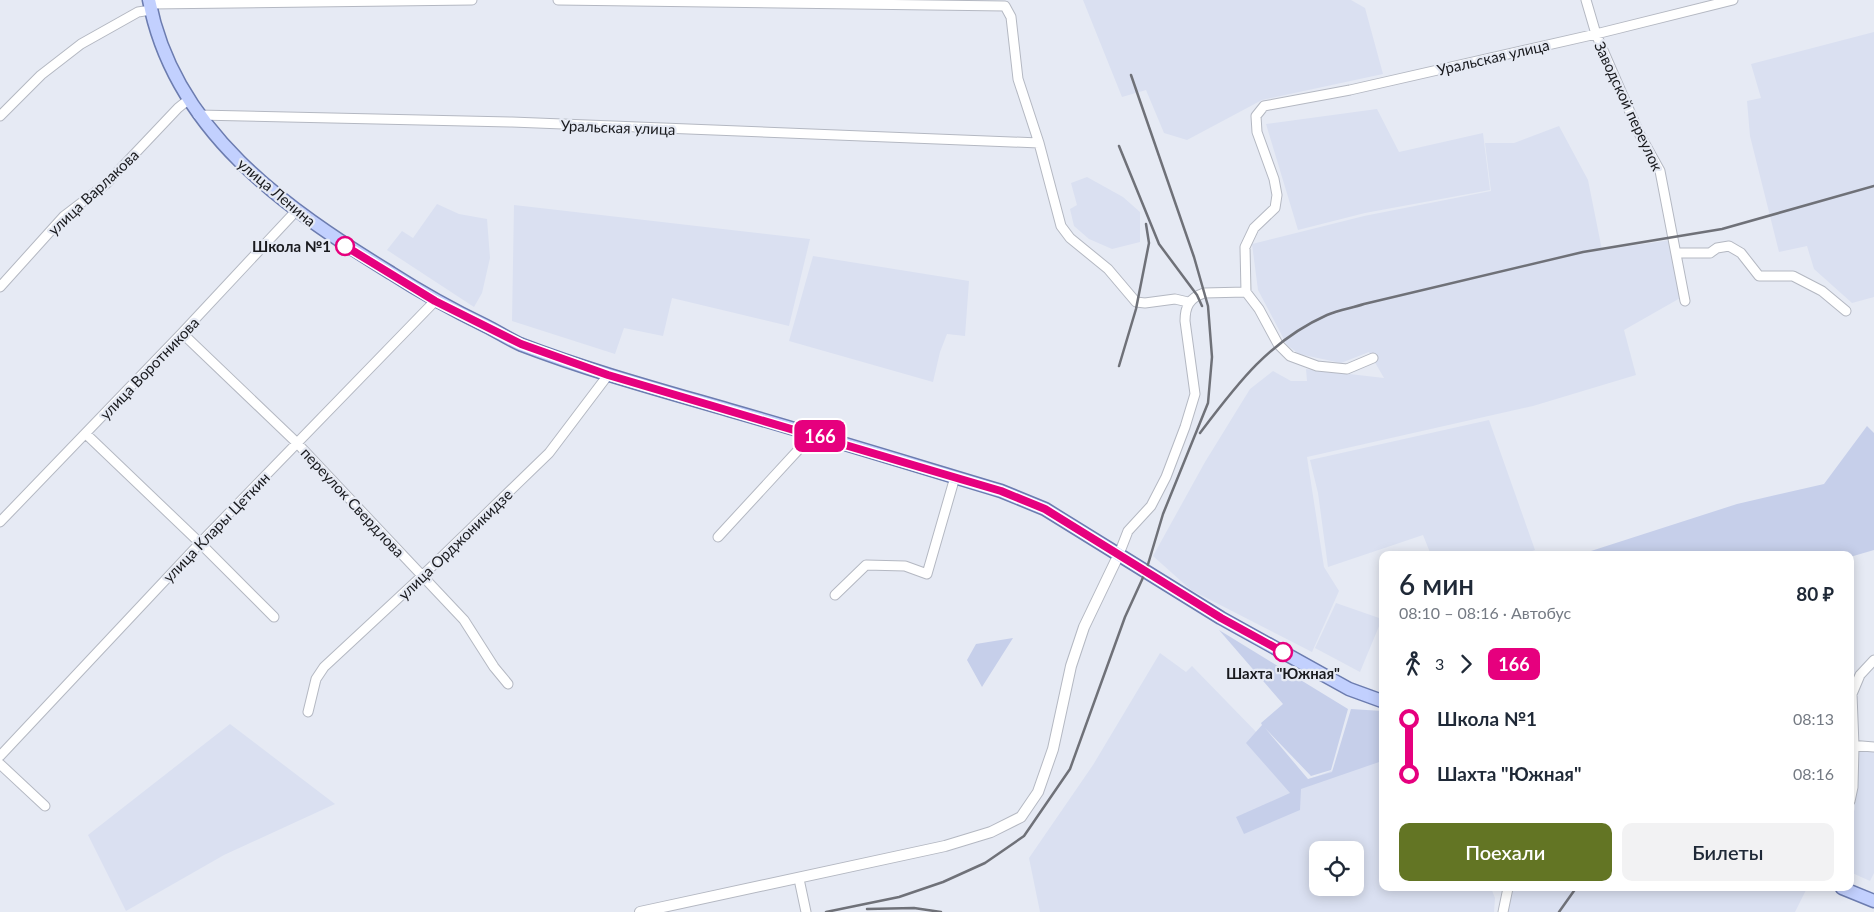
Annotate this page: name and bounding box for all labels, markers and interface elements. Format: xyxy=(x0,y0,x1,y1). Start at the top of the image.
street label: Уральская улица xyxy=(1435,35,1551,79)
street label: Заводской переулок xyxy=(1591,38,1667,174)
street label: Уральская улица xyxy=(560,116,676,138)
street label: улица Варлакова xyxy=(44,145,142,239)
street label: улица Ленина xyxy=(234,154,320,230)
marker: Школа №1 xyxy=(335,236,355,256)
place label: Школа №1 xyxy=(252,237,331,255)
street label: улица Воротникова xyxy=(96,313,202,423)
line badge: 166 xyxy=(791,420,849,452)
text: 166 xyxy=(804,425,836,447)
street label: переулок Свердлова xyxy=(298,443,408,561)
street label: улица Клары Цеткин xyxy=(159,468,273,586)
street label: улица Орджоникидзе xyxy=(394,485,516,603)
text: 6 мин xyxy=(1399,567,1474,601)
text: 80 ₽ xyxy=(1796,582,1834,605)
text: 08:10 – 08:16 · Автобус xyxy=(1399,603,1571,622)
marker: Шахта "Южная" xyxy=(1273,642,1293,662)
icon: walk xyxy=(1399,650,1427,678)
icon: forward xyxy=(1452,650,1480,678)
text: 166 xyxy=(1498,653,1530,675)
text: 3 xyxy=(1435,654,1444,673)
place label: Шахта "Южная" xyxy=(1226,664,1340,682)
text: Школа №1 xyxy=(1437,707,1537,730)
text: 08:13 xyxy=(1793,709,1834,728)
text: Шахта "Южная" xyxy=(1437,762,1581,785)
text: 08:16 xyxy=(1793,764,1834,783)
button: Поехали xyxy=(1399,823,1612,881)
button: Билеты xyxy=(1622,823,1834,881)
map controls xyxy=(1309,841,1364,896)
button: locate xyxy=(1309,841,1364,896)

